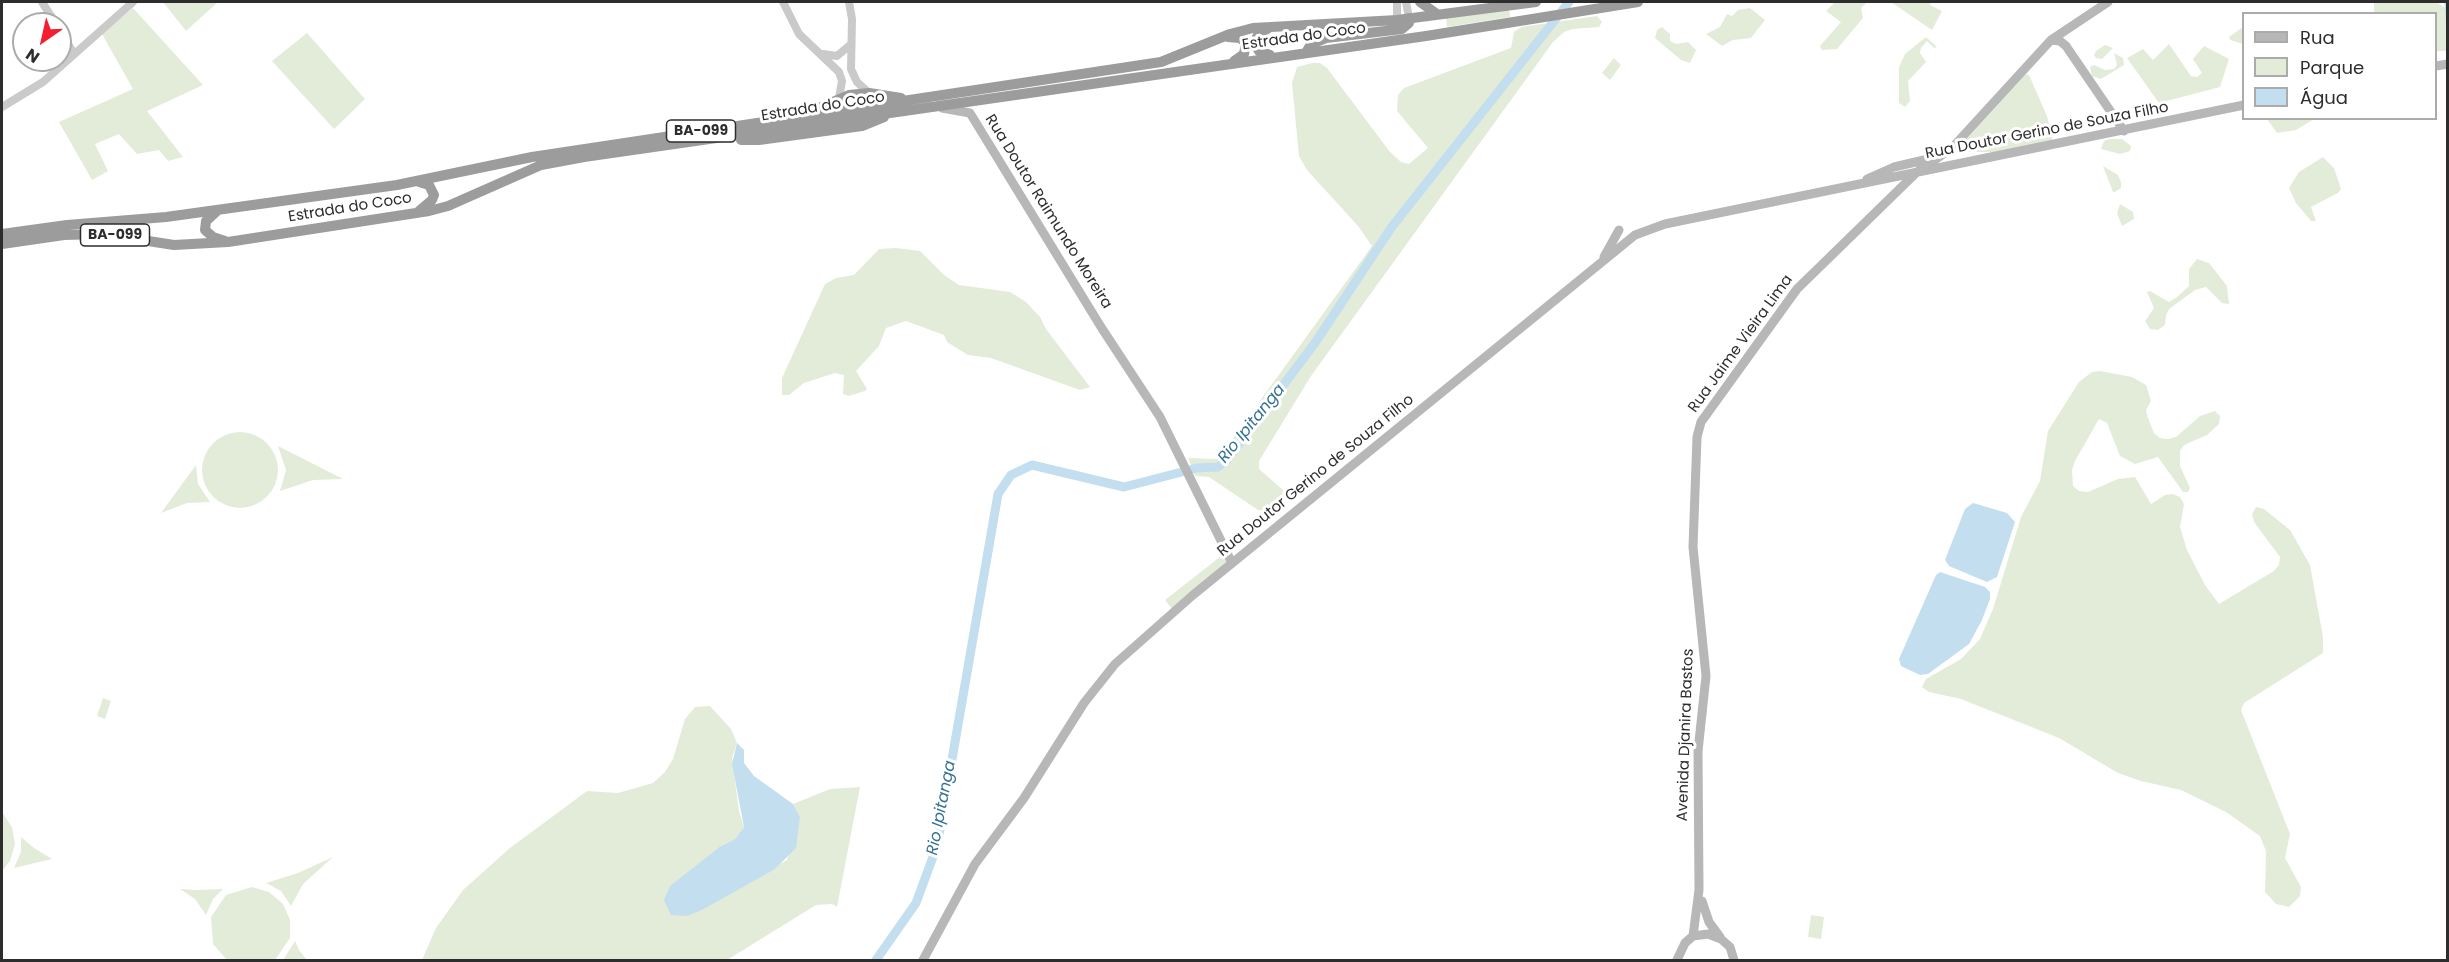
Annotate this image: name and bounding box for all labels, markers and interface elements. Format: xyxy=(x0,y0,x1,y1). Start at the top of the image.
north arrow xyxy=(12,12,72,72)
legend xyxy=(2242,12,2437,120)
street label: Estrada do Coco xyxy=(1241,19,1367,55)
text: Rua xyxy=(2300,25,2335,50)
text: N xyxy=(21,43,44,69)
text: Parque xyxy=(2300,55,2364,80)
text: Água xyxy=(2300,85,2348,110)
street label: Estrada do Coco xyxy=(760,88,886,126)
street label: Rua Doutor Gerino de Souza Filho xyxy=(1924,99,2170,163)
street label: Rua Doutor Raimundo Moreira xyxy=(981,112,1115,312)
road number: BA-099 xyxy=(666,120,736,142)
street label: Estrada do Coco xyxy=(287,189,413,227)
road number: BA-099 xyxy=(80,224,150,246)
street label: Rua Jaime Vieira Lima xyxy=(1685,272,1797,416)
water label: Rio Ipitanga xyxy=(1214,381,1290,467)
street label: Rua Doutor Gerino de Souza Filho xyxy=(1214,391,1418,561)
street label: Avenida Djanira Bastos xyxy=(1674,648,1698,822)
water label: Rio Ipitanga xyxy=(923,759,961,857)

